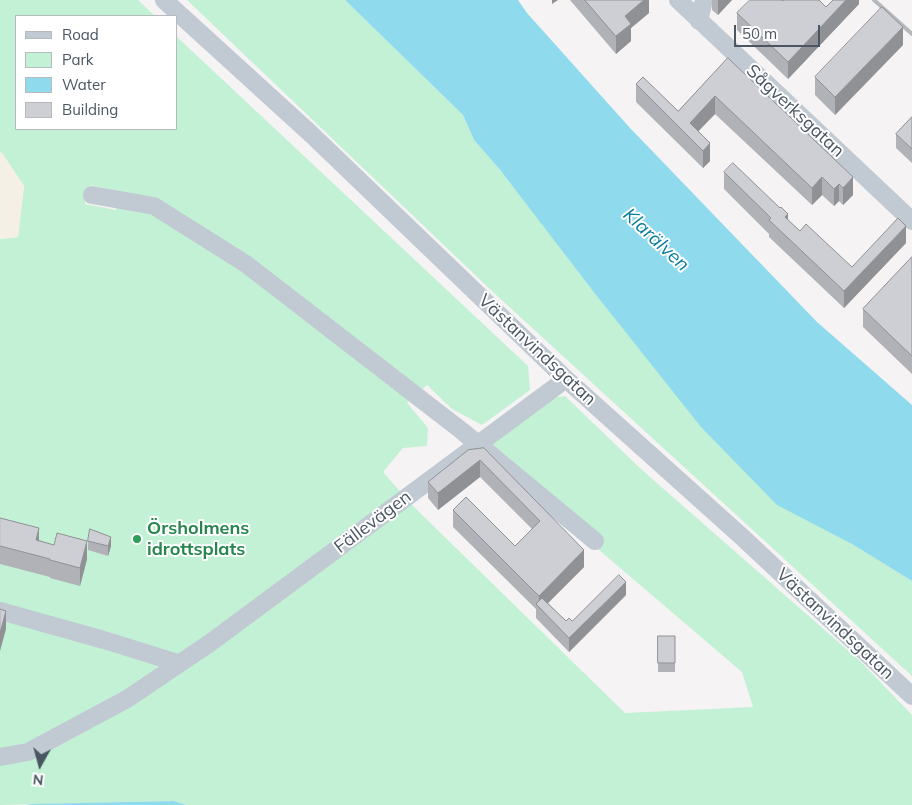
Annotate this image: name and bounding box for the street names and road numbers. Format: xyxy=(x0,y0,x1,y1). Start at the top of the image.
street label: Sågverksgatan xyxy=(742,60,848,162)
street label: Västanvindsgatan xyxy=(474,290,600,410)
street label: Fällevägen xyxy=(330,486,416,558)
street label: Västanvindsgatan xyxy=(772,564,898,684)

